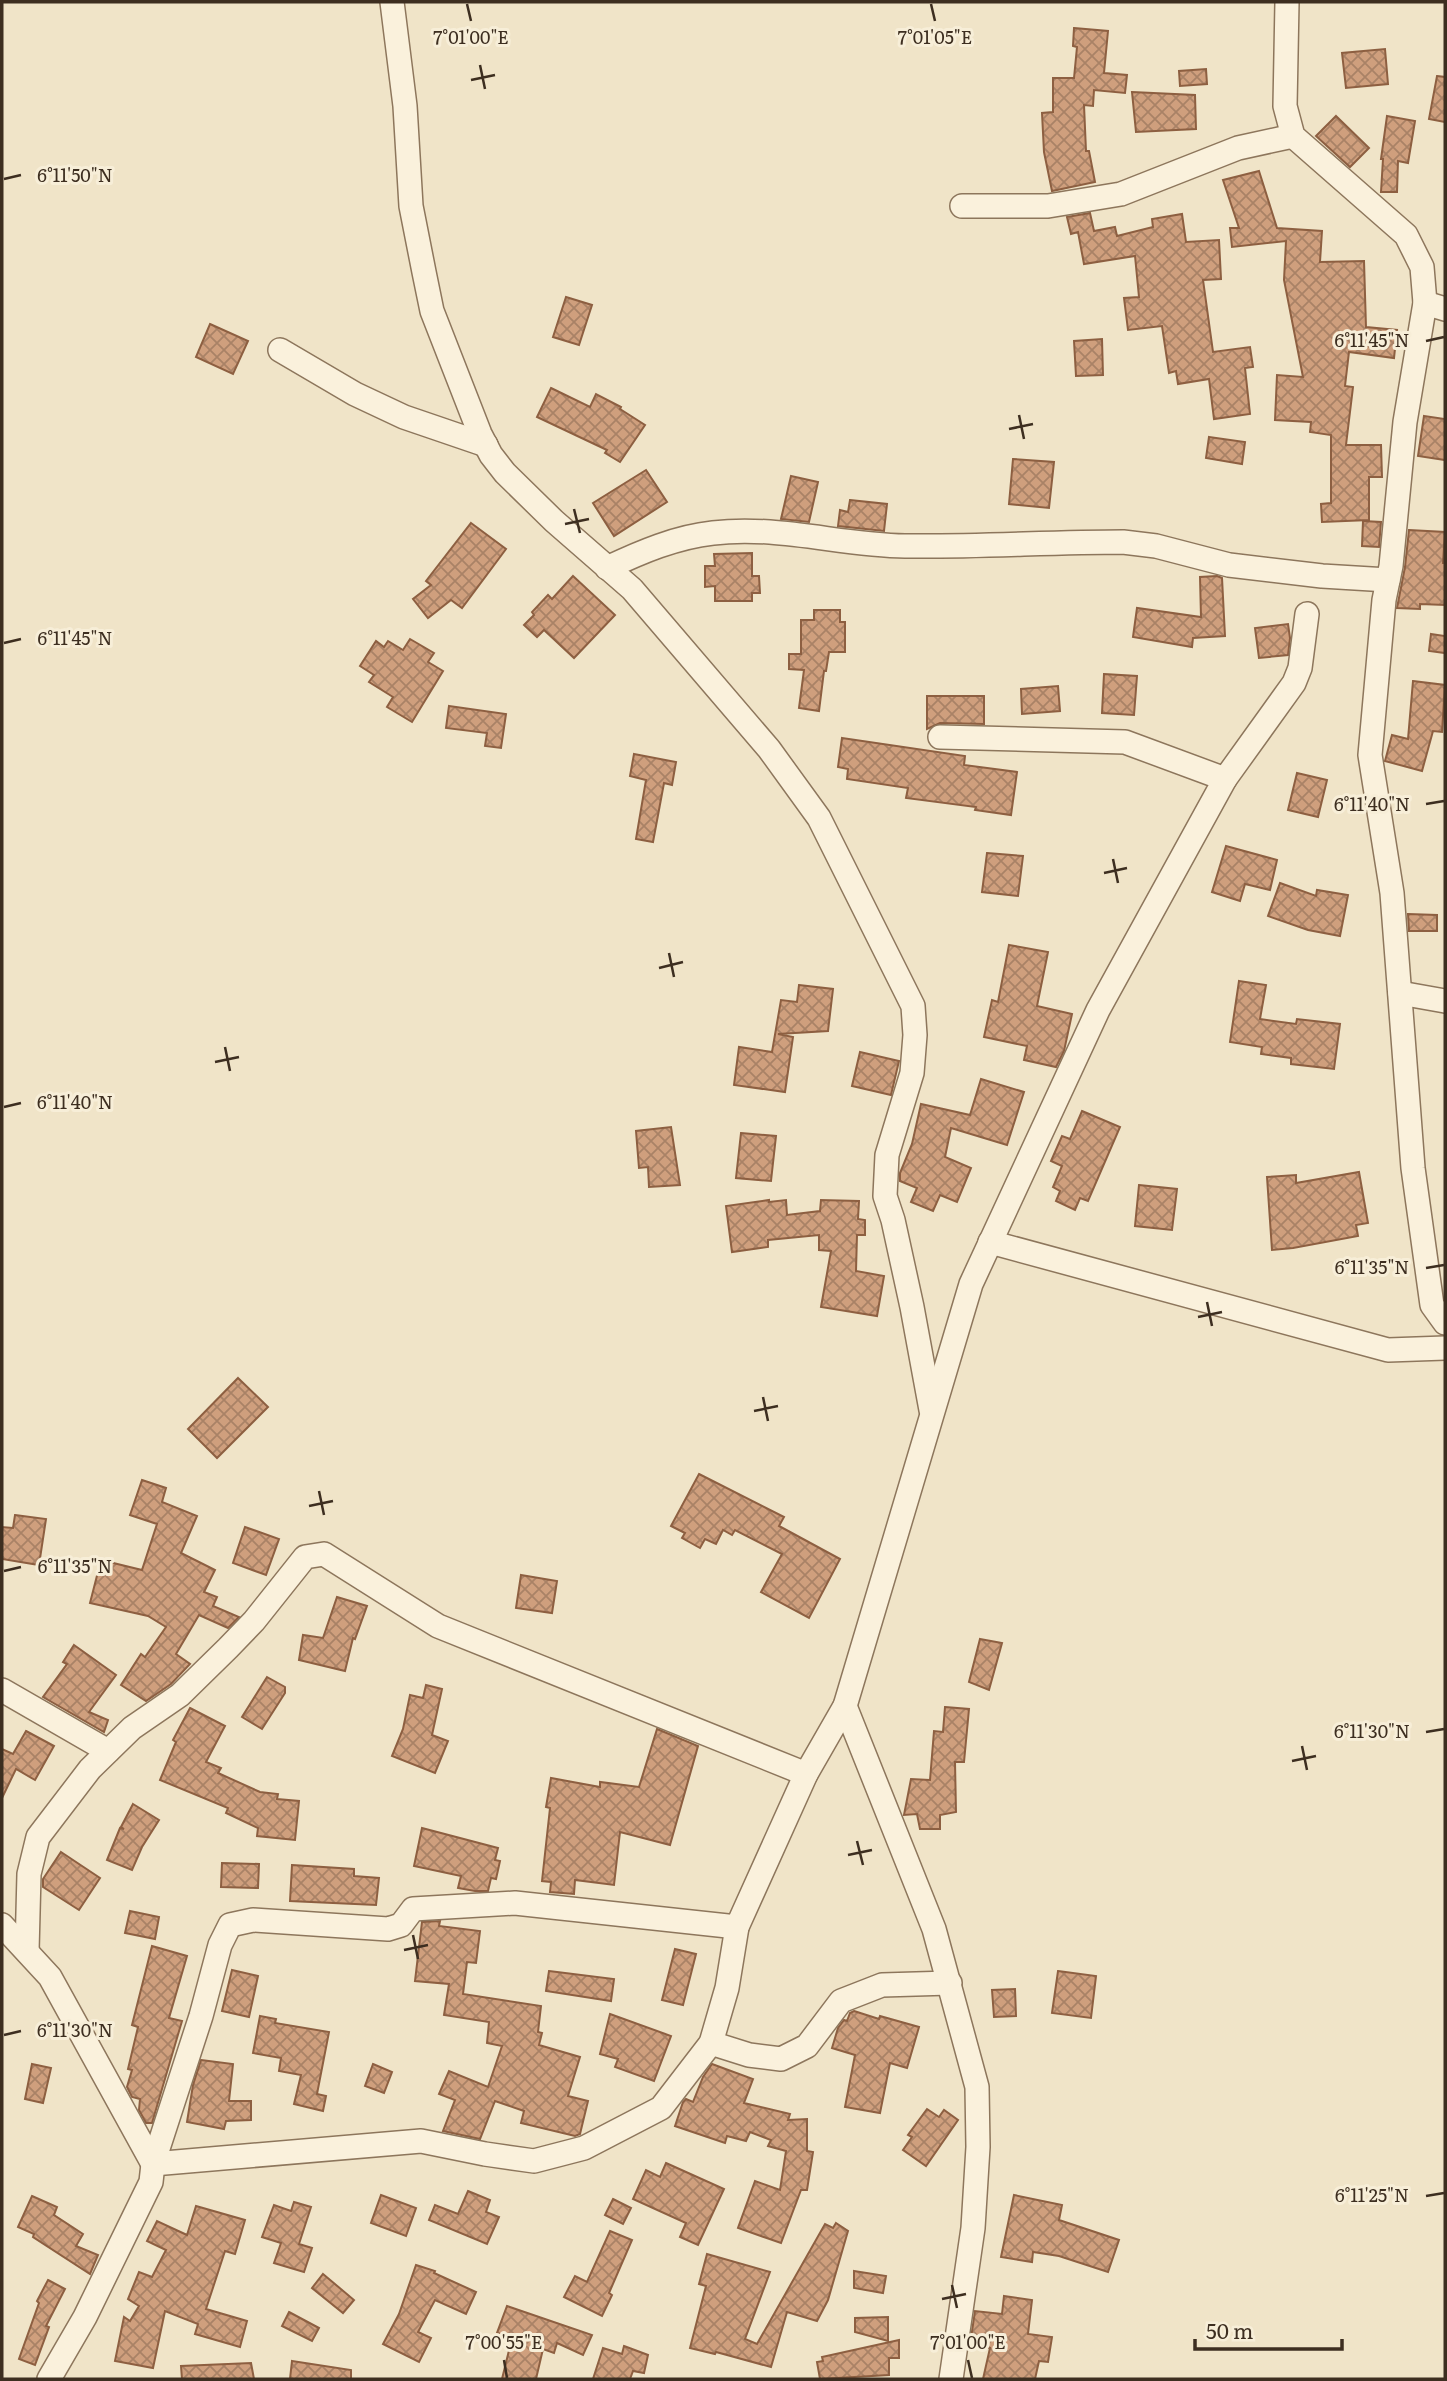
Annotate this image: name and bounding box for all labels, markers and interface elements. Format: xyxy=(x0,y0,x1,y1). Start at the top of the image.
text: 7°01'00"E xyxy=(433,23,509,50)
text: 7°01'05"E xyxy=(898,23,972,50)
text: 6°11'50"N xyxy=(37,161,113,188)
text: 6°11'45"N xyxy=(1335,326,1409,353)
text: 6°11'45"N xyxy=(38,624,112,651)
text: 6°11'40"N xyxy=(1334,790,1410,817)
text: 6°11'40"N xyxy=(37,1088,113,1115)
text: 6°11'35"N xyxy=(1335,1253,1409,1280)
text: 6°11'35"N xyxy=(38,1552,112,1579)
text: 6°11'30"N xyxy=(1334,1717,1410,1744)
text: 6°11'30"N xyxy=(37,2016,113,2043)
text: 6°11'25"N xyxy=(1335,2181,1409,2208)
scale bar xyxy=(1195,2308,1342,2352)
text: 50 m xyxy=(1206,2314,1253,2345)
text: 7°00'55"E xyxy=(466,2328,542,2355)
text: 7°01'00"E xyxy=(930,2328,1006,2355)

